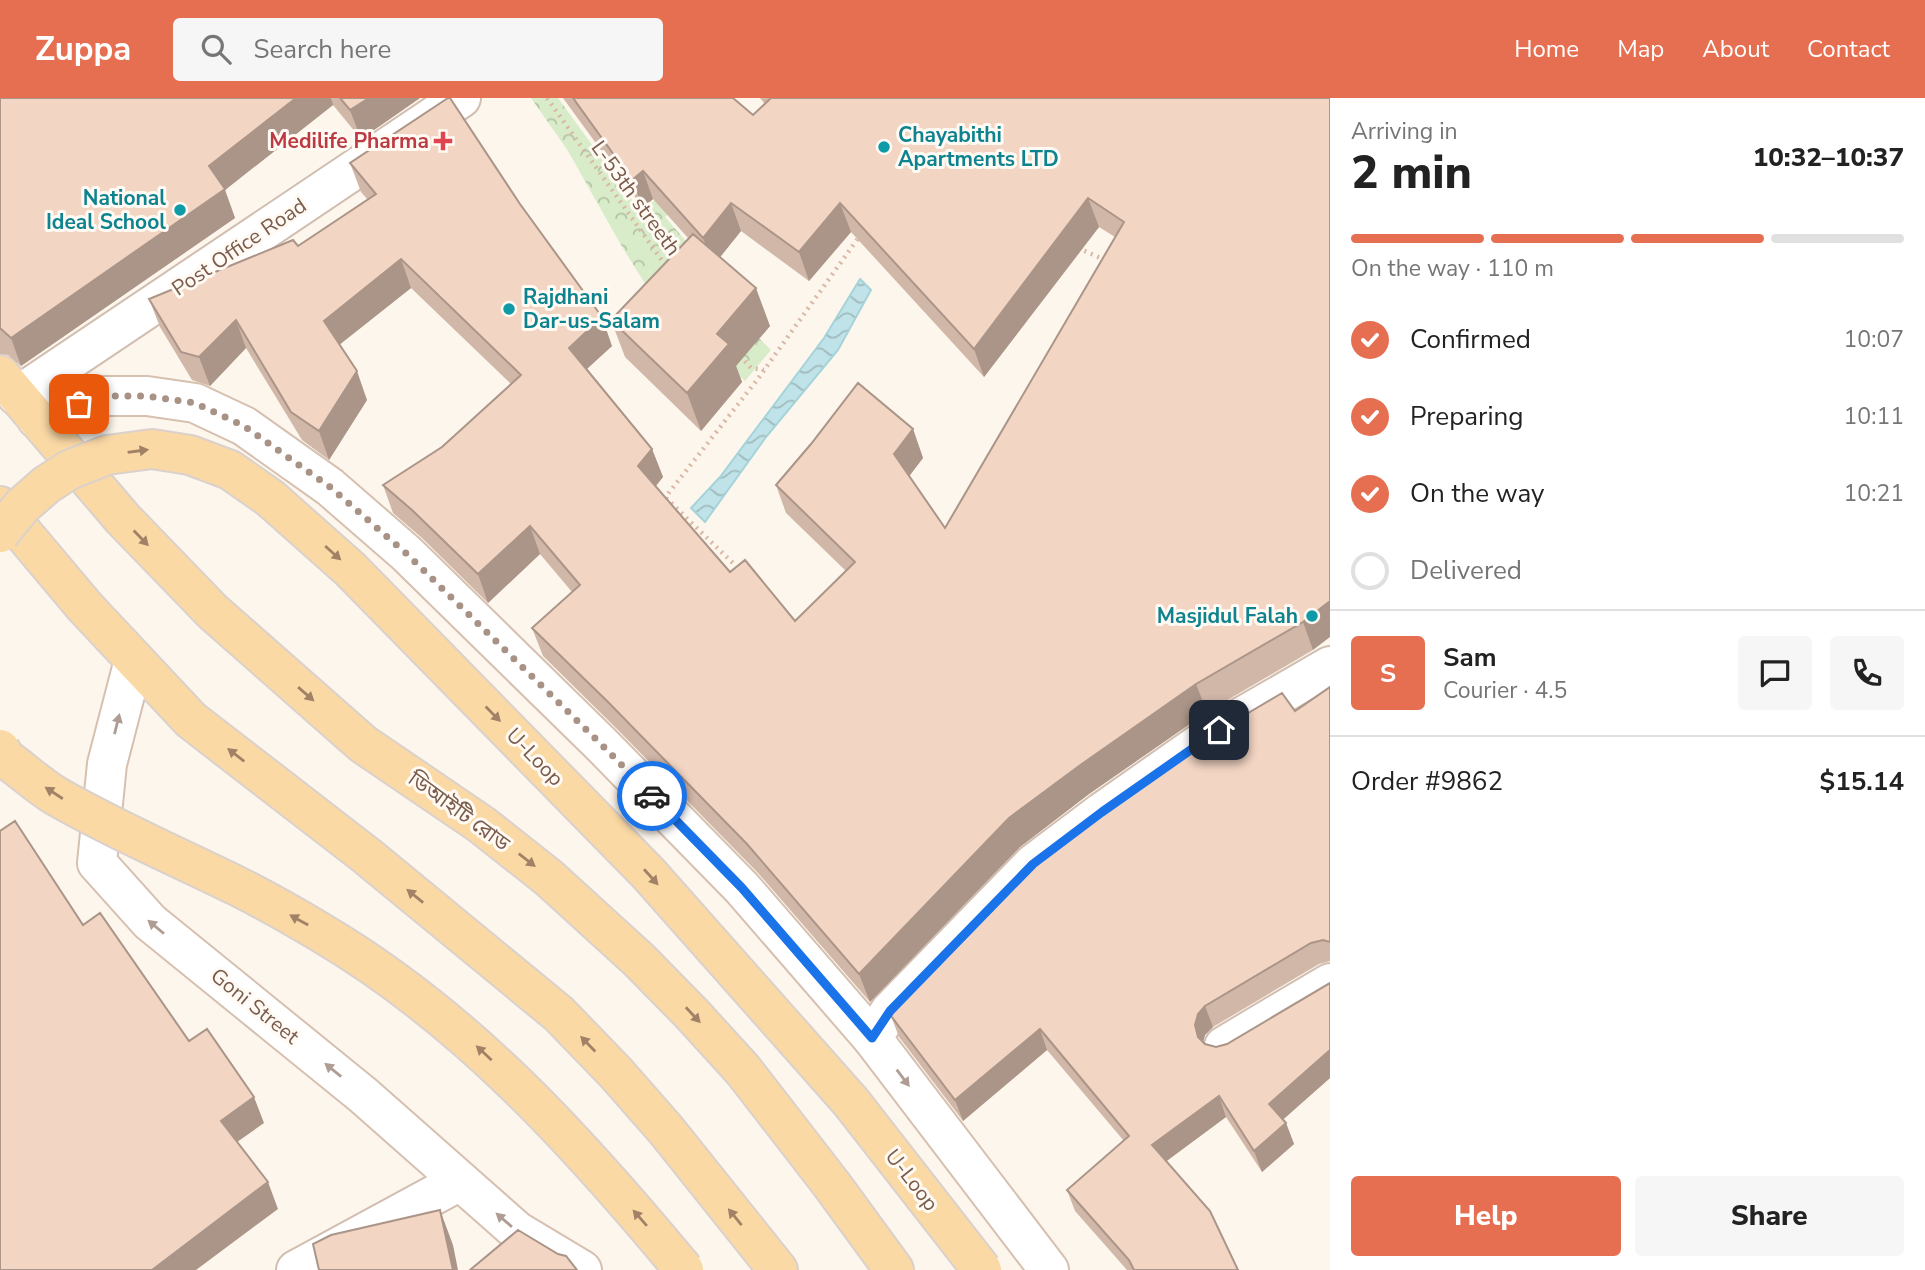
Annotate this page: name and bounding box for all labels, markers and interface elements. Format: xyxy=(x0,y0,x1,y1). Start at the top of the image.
search box xyxy=(173,18,663,81)
text: Zuppa xyxy=(35,27,131,72)
icon: search xyxy=(197,30,235,68)
text: Search here xyxy=(253,32,391,67)
text: Home xyxy=(1514,33,1579,65)
text: Map xyxy=(1617,33,1664,65)
text: About xyxy=(1702,33,1769,65)
text: Contact xyxy=(1807,33,1890,65)
text: Arriving in xyxy=(1351,116,1458,147)
place label: Chayabithi Apartments LTD xyxy=(898,121,1059,173)
place label: Medilife Pharma xyxy=(269,127,429,155)
marker: Medilife Pharma xyxy=(435,133,451,149)
street label: L-53th streeth xyxy=(585,135,687,261)
marker: Chayabithi Apartments LTD xyxy=(876,139,892,155)
text: 10:32–10:37 xyxy=(1753,140,1904,175)
text: 2 min xyxy=(1351,141,1472,204)
place label: National Ideal School xyxy=(46,184,166,236)
street label: Post Office Road xyxy=(166,192,312,302)
marker: National Ideal School xyxy=(172,202,188,218)
text: On the way · 110 m xyxy=(1351,253,1554,284)
place label: Rajdhani Dar-us-Salam xyxy=(523,283,660,335)
marker: Rajdhani Dar-us-Salam xyxy=(501,301,517,317)
icon: check xyxy=(1351,321,1389,359)
text: Confirmed xyxy=(1410,322,1531,357)
text: 10:07 xyxy=(1844,324,1904,355)
pin xyxy=(49,374,109,434)
icon: bag xyxy=(60,385,98,423)
icon: check xyxy=(1351,398,1389,436)
text: Preparing xyxy=(1410,399,1523,434)
text: 10:11 xyxy=(1844,401,1904,432)
one-way arrow xyxy=(127,445,149,456)
icon: check xyxy=(1351,475,1389,513)
text: On the way xyxy=(1410,476,1544,511)
text: 10:21 xyxy=(1844,478,1904,509)
one-way arrow xyxy=(133,529,149,546)
one-way arrow xyxy=(324,544,341,560)
text: Delivered xyxy=(1410,553,1522,588)
place label: Masjidul Falah xyxy=(1157,602,1298,630)
marker: Masjidul Falah xyxy=(1304,608,1320,624)
button: chat xyxy=(1738,636,1812,710)
button: phone xyxy=(1830,636,1904,710)
text: Sam xyxy=(1443,640,1496,675)
text: S xyxy=(1380,656,1396,691)
text: Courier · 4.5 xyxy=(1443,675,1567,706)
one-way arrow xyxy=(297,686,315,702)
pin xyxy=(1189,700,1249,760)
one-way arrow xyxy=(484,706,501,723)
icon: home xyxy=(1200,711,1238,749)
one-way arrow xyxy=(112,713,123,735)
street label: U-Loop xyxy=(500,722,570,792)
one-way arrow xyxy=(228,748,246,763)
courier xyxy=(617,761,687,831)
street label: ডিআইটি রোড xyxy=(402,764,516,858)
text: Order #9862 xyxy=(1351,764,1503,799)
text: $15.14 xyxy=(1820,764,1904,799)
icon: car xyxy=(633,777,671,815)
one-way arrow xyxy=(44,787,64,800)
one-way arrow xyxy=(517,853,535,868)
one-way arrow xyxy=(643,868,659,885)
one-way arrow xyxy=(407,889,424,904)
one-way arrow xyxy=(289,914,309,926)
one-way arrow xyxy=(148,919,166,934)
street label: Goni Street xyxy=(205,962,306,1051)
one-way arrow xyxy=(685,1006,701,1023)
one-way arrow xyxy=(580,1036,596,1053)
one-way arrow xyxy=(475,1044,492,1061)
one-way arrow xyxy=(324,1062,342,1078)
one-way arrow xyxy=(895,1069,910,1087)
street label: U-Loop xyxy=(879,1143,945,1217)
button: Help xyxy=(1351,1176,1621,1256)
button: Share xyxy=(1635,1176,1904,1256)
one-way arrow xyxy=(728,1208,743,1226)
one-way arrow xyxy=(633,1209,648,1226)
one-way arrow xyxy=(495,1212,513,1228)

